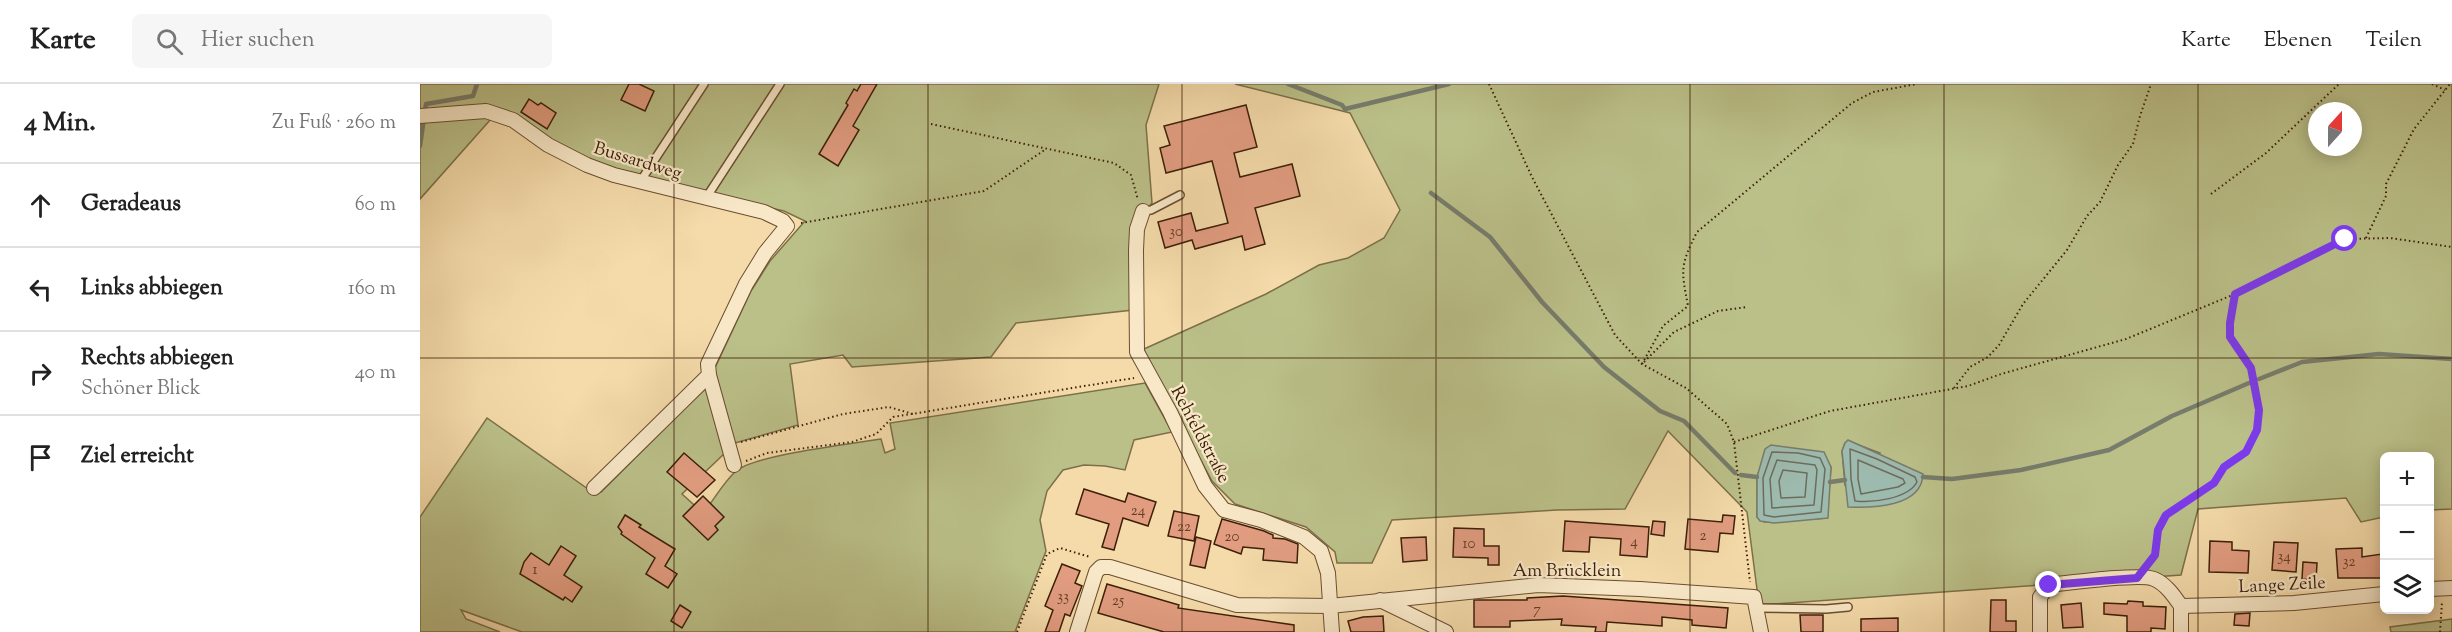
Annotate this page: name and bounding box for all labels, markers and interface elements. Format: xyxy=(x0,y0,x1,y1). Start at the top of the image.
search box xyxy=(132,14,552,68)
text: Karte xyxy=(30,21,96,61)
icon: search xyxy=(153,25,186,58)
text: Hier suchen xyxy=(201,25,315,57)
text: Karte xyxy=(2181,26,2231,56)
text: Ebenen xyxy=(2264,26,2332,56)
text: Teilen xyxy=(2365,26,2422,56)
north arrow xyxy=(2308,102,2362,156)
text: 4 Min. xyxy=(24,105,96,142)
text: Zu Fuß · 260 m xyxy=(272,109,396,138)
street label: Bussardweg xyxy=(590,136,685,188)
icon: ahead xyxy=(24,189,57,222)
text: Geradeaus xyxy=(81,189,181,221)
text: 60 m xyxy=(355,191,396,220)
house number: 30 xyxy=(1169,222,1183,243)
route start xyxy=(2331,225,2357,251)
icon: left xyxy=(24,273,57,306)
text: Links abbiegen xyxy=(81,273,223,305)
text: 160 m xyxy=(348,275,396,304)
text: Rechts abbiegen xyxy=(81,343,234,375)
icon: right xyxy=(24,357,57,390)
text: 40 m xyxy=(355,359,396,388)
text: Schöner Blick xyxy=(81,375,201,404)
street label: Rehfeldstraße xyxy=(1163,382,1236,488)
icon: arrive xyxy=(24,441,57,474)
text: Ziel erreicht xyxy=(81,441,194,473)
map controls xyxy=(2380,452,2434,614)
button: + xyxy=(2380,452,2434,506)
house number: 24 xyxy=(1131,501,1146,522)
button: − xyxy=(2380,506,2434,560)
house number: 22 xyxy=(1177,517,1191,538)
house number: 2 xyxy=(1699,526,1707,547)
house number: 20 xyxy=(1225,527,1240,548)
house number: 4 xyxy=(1630,532,1638,553)
house number: 10 xyxy=(1463,534,1476,555)
house number: 34 xyxy=(2277,547,2291,568)
house number: 32 xyxy=(2342,552,2356,573)
street label: Am Brücklein xyxy=(1513,559,1622,585)
house number: 1 xyxy=(532,560,538,581)
button: layers xyxy=(2380,560,2434,614)
route end xyxy=(2035,571,2061,597)
street label: Lange Zeile xyxy=(2238,571,2326,601)
house number: 33 xyxy=(1057,587,1069,608)
house number: 25 xyxy=(1112,591,1124,612)
house number: 7 xyxy=(1533,600,1541,621)

